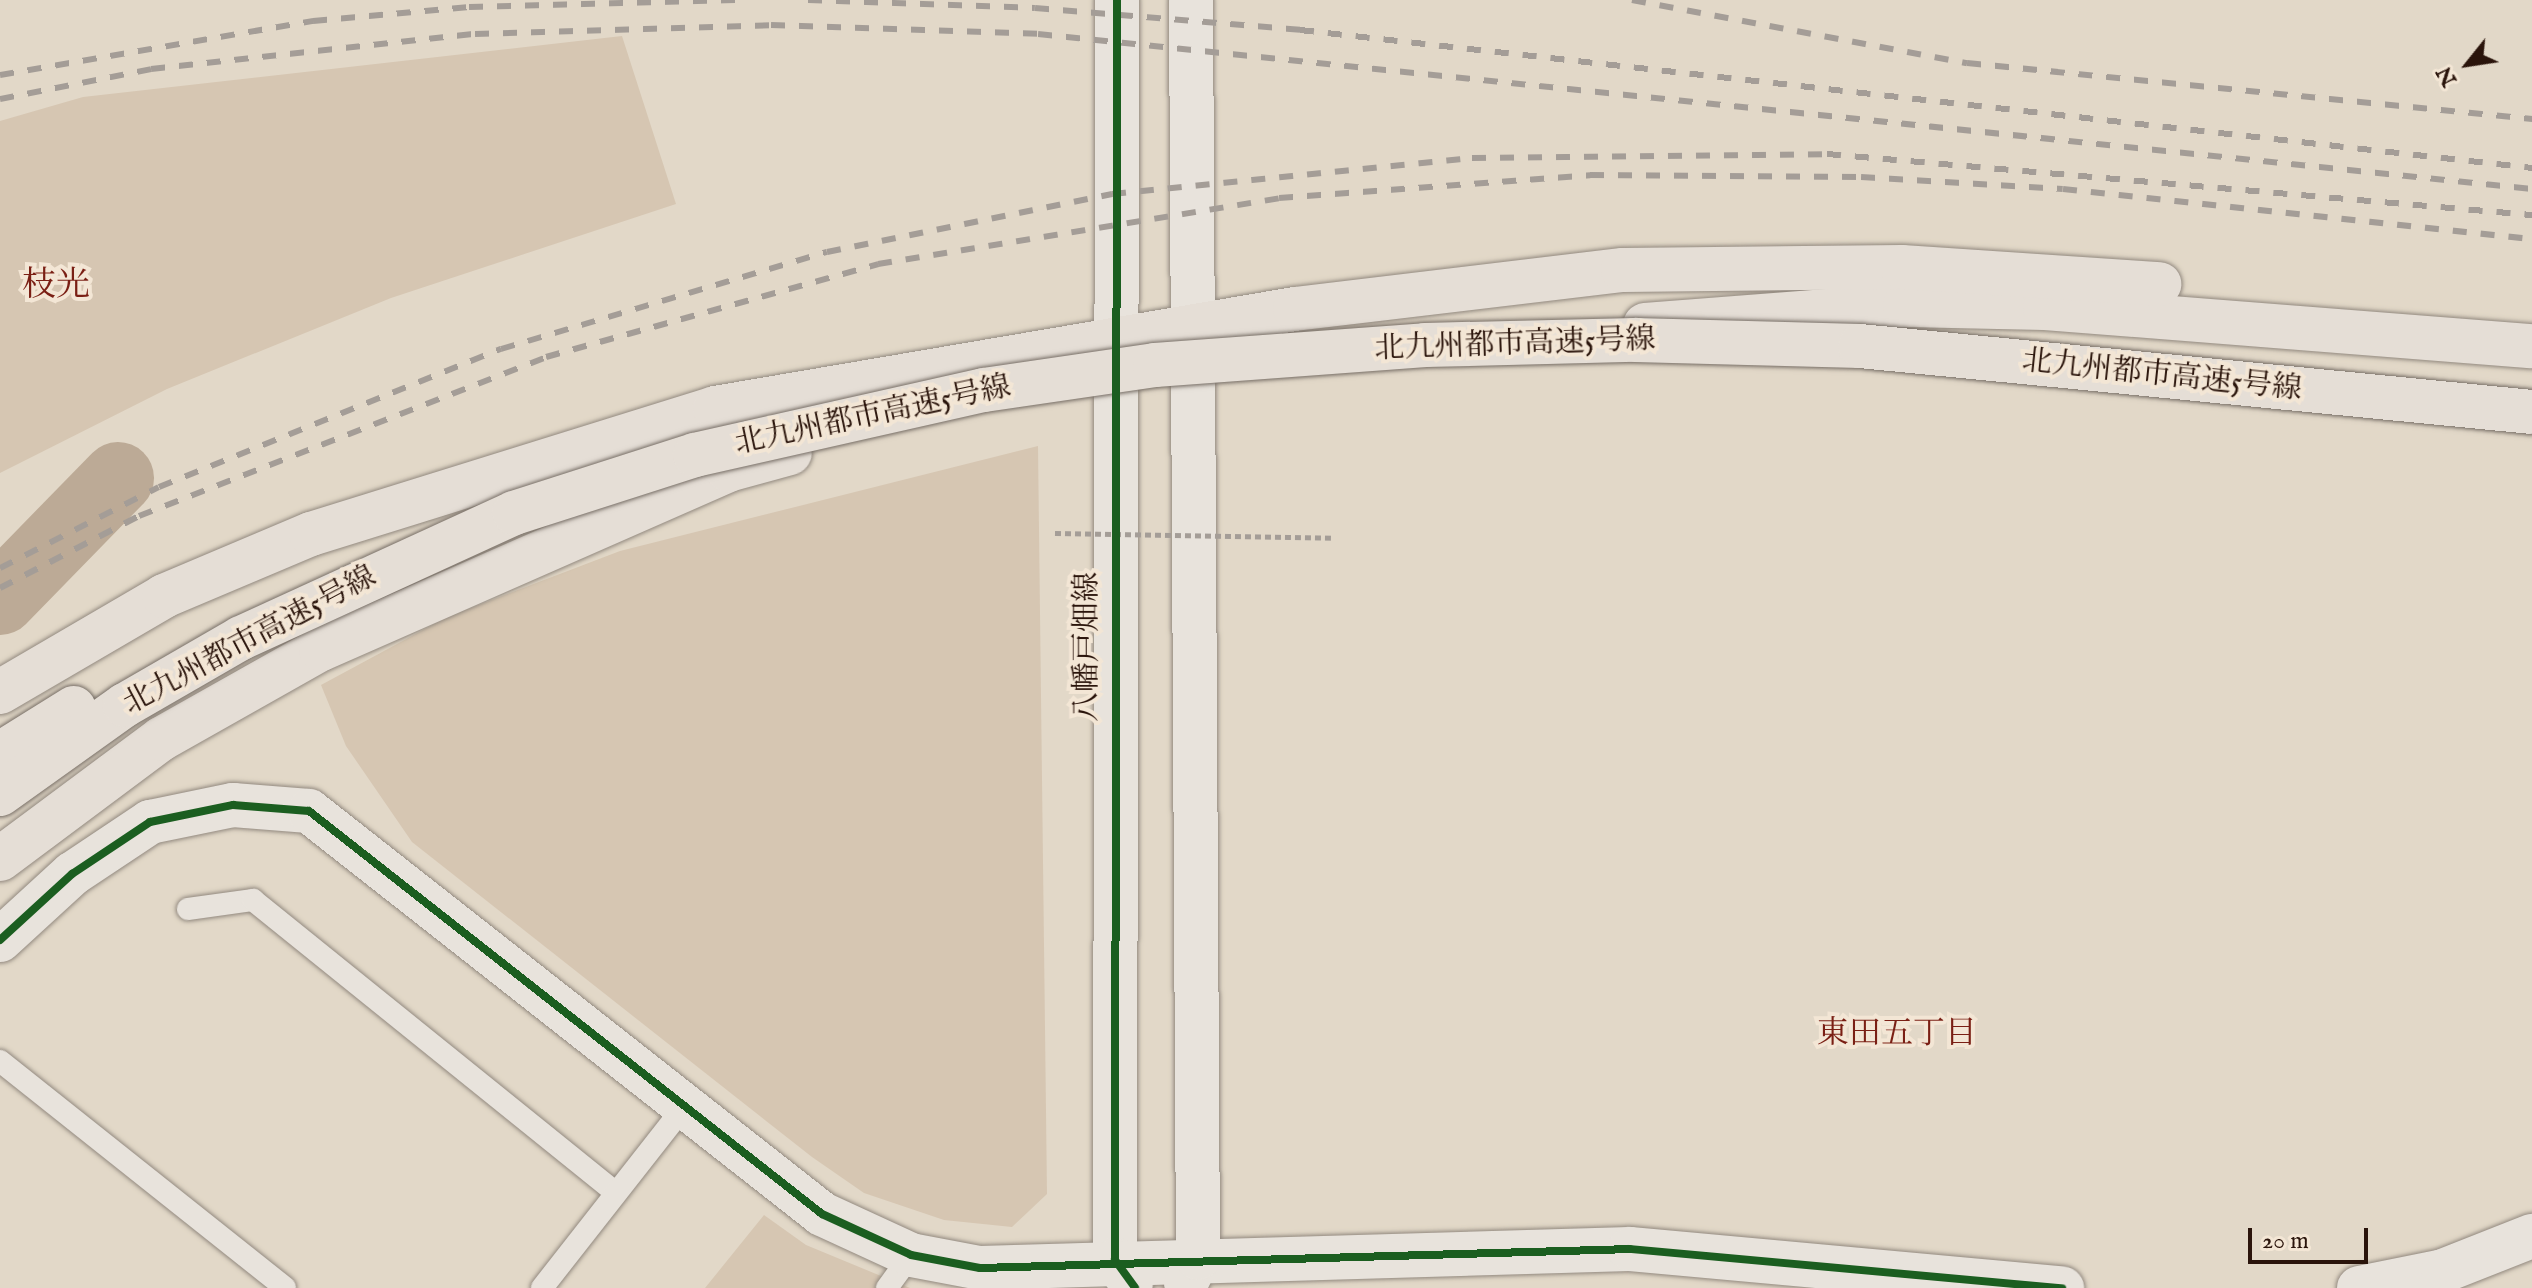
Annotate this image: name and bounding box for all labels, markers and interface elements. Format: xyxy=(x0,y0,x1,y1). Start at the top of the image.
north arrow xyxy=(2428,24,2508,104)
text: N xyxy=(2430,61,2464,91)
district label: 枝光 xyxy=(22,266,90,306)
street label: 北九州都市高速5号線 xyxy=(1374,322,1656,368)
street label: 北九州都市高速5号線 xyxy=(2020,343,2304,409)
street label: 北九州都市高速5号線 xyxy=(732,369,1014,463)
street label: 北九州都市高速5号線 xyxy=(118,559,382,723)
street label: 八幡戸畑線 xyxy=(1070,572,1106,722)
district label: 東田五丁目 xyxy=(1817,1016,1977,1054)
scale bar xyxy=(2252,1212,2372,1262)
text: 20 m xyxy=(2262,1226,2309,1257)

